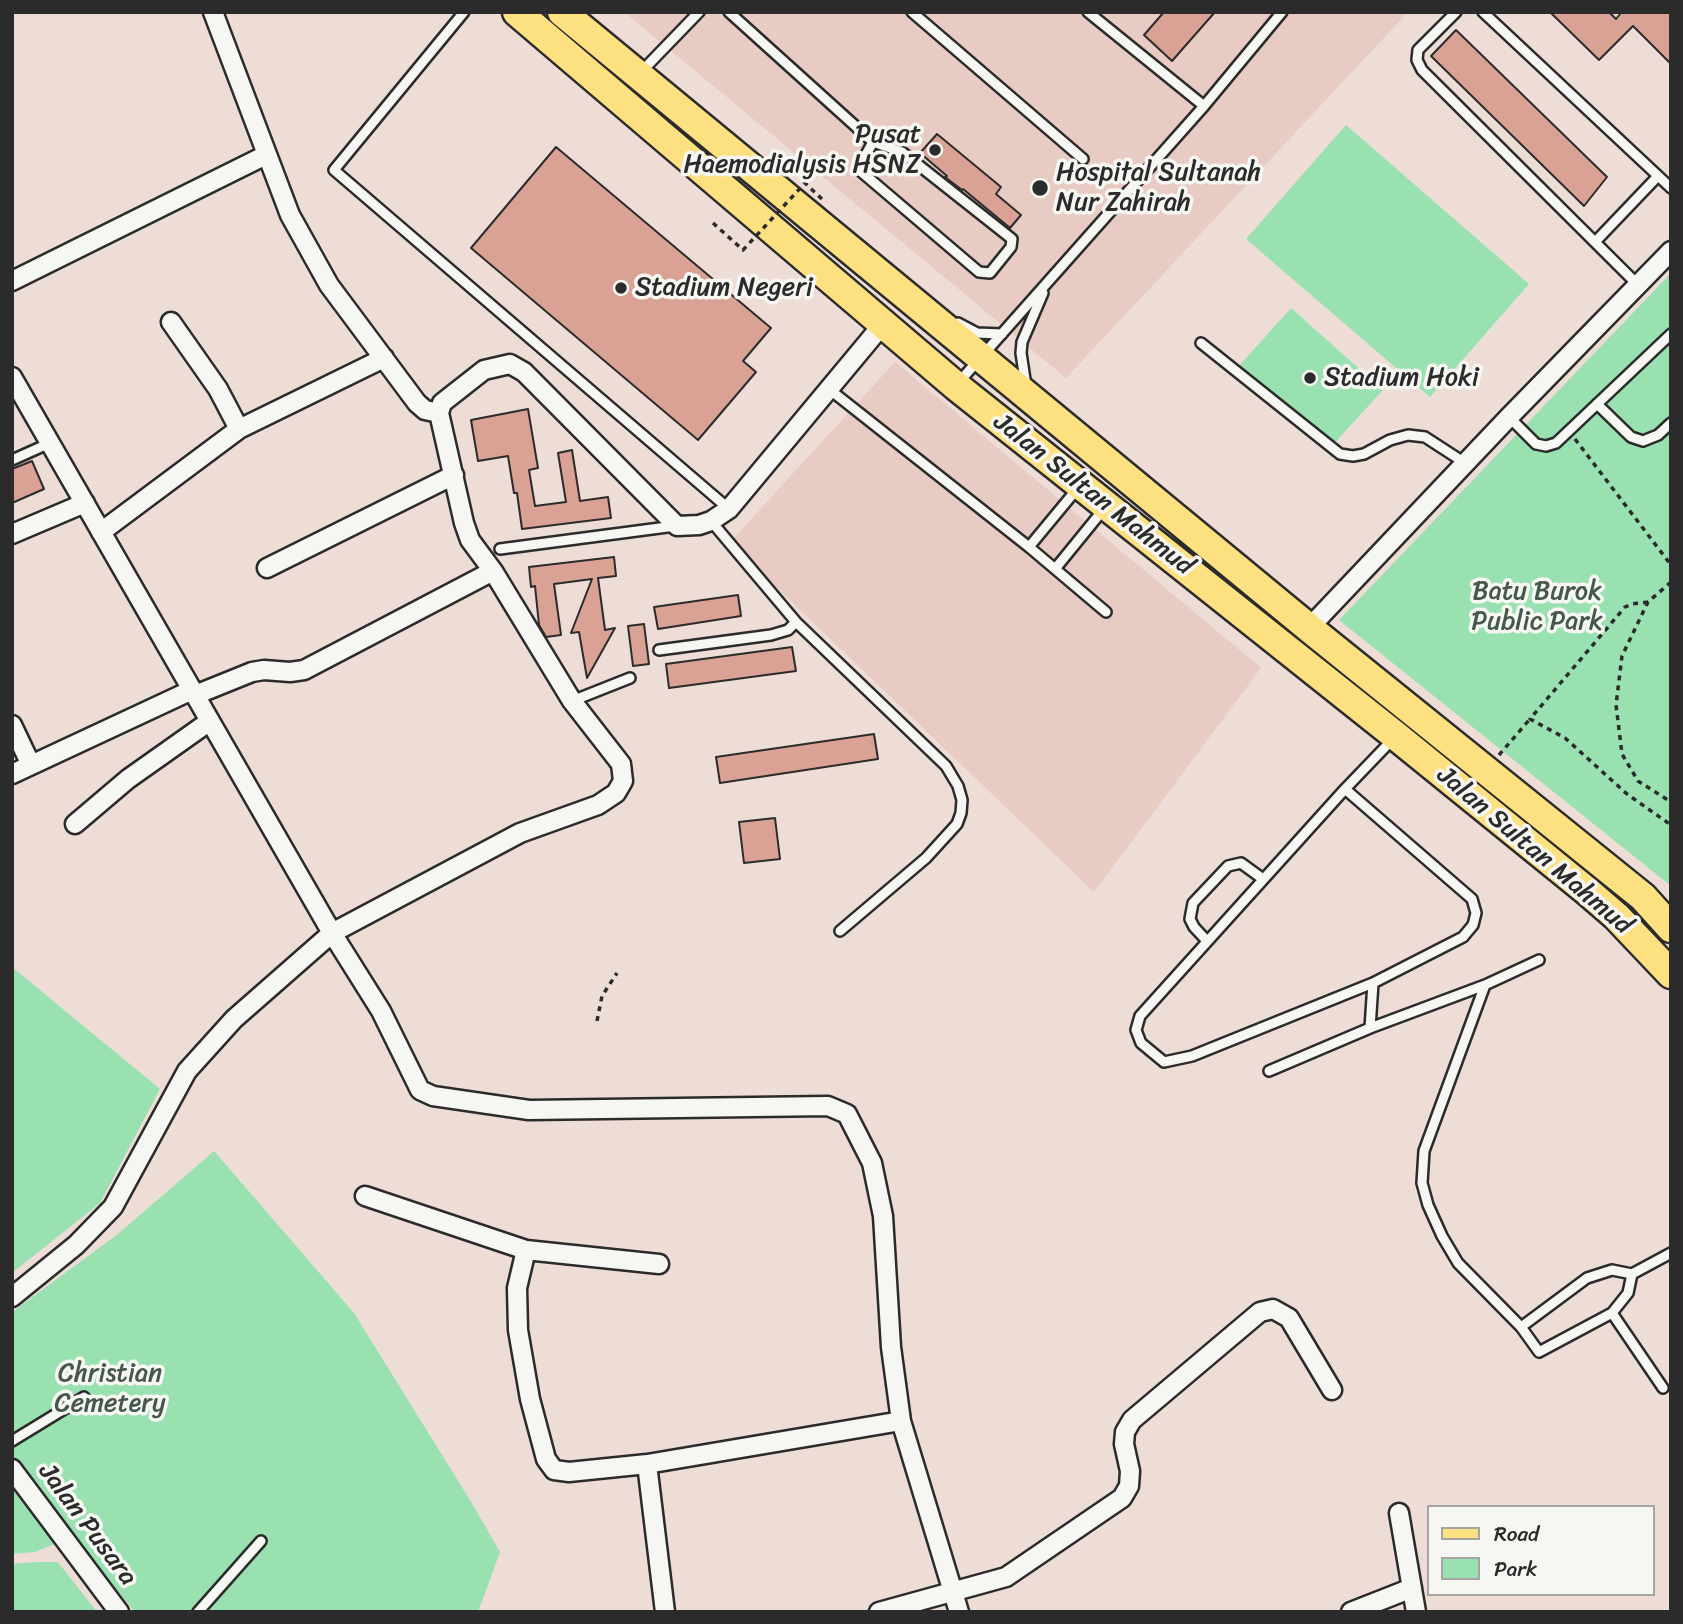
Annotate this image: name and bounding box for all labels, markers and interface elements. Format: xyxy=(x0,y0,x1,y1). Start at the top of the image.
place label: Pusat Haemodialysis HSNZ xyxy=(683,119,921,180)
marker: Pusat Haemodialysis HSNZ xyxy=(927,142,943,158)
place label: Hospital Sultanah Nur Zahirah xyxy=(1056,157,1261,218)
marker: Hospital Sultanah Nur Zahirah xyxy=(1030,178,1050,198)
place label: Stadium Negeri xyxy=(635,272,813,304)
marker: Stadium Negeri xyxy=(613,280,629,296)
place label: Stadium Hoki xyxy=(1324,362,1479,394)
marker: Stadium Hoki xyxy=(1302,370,1318,386)
street label: Jalan Sultan Mahmud xyxy=(987,407,1199,583)
park label: Batu Burok Public Park xyxy=(1471,576,1603,638)
street label: Jalan Sultan Mahmud xyxy=(1430,760,1638,942)
park label: Christian Cemetery xyxy=(55,1358,165,1420)
street label: Jalan Pusara xyxy=(31,1458,143,1592)
legend xyxy=(1428,1505,1655,1596)
text: Road xyxy=(1494,1515,1539,1553)
text: Park xyxy=(1494,1550,1537,1588)

